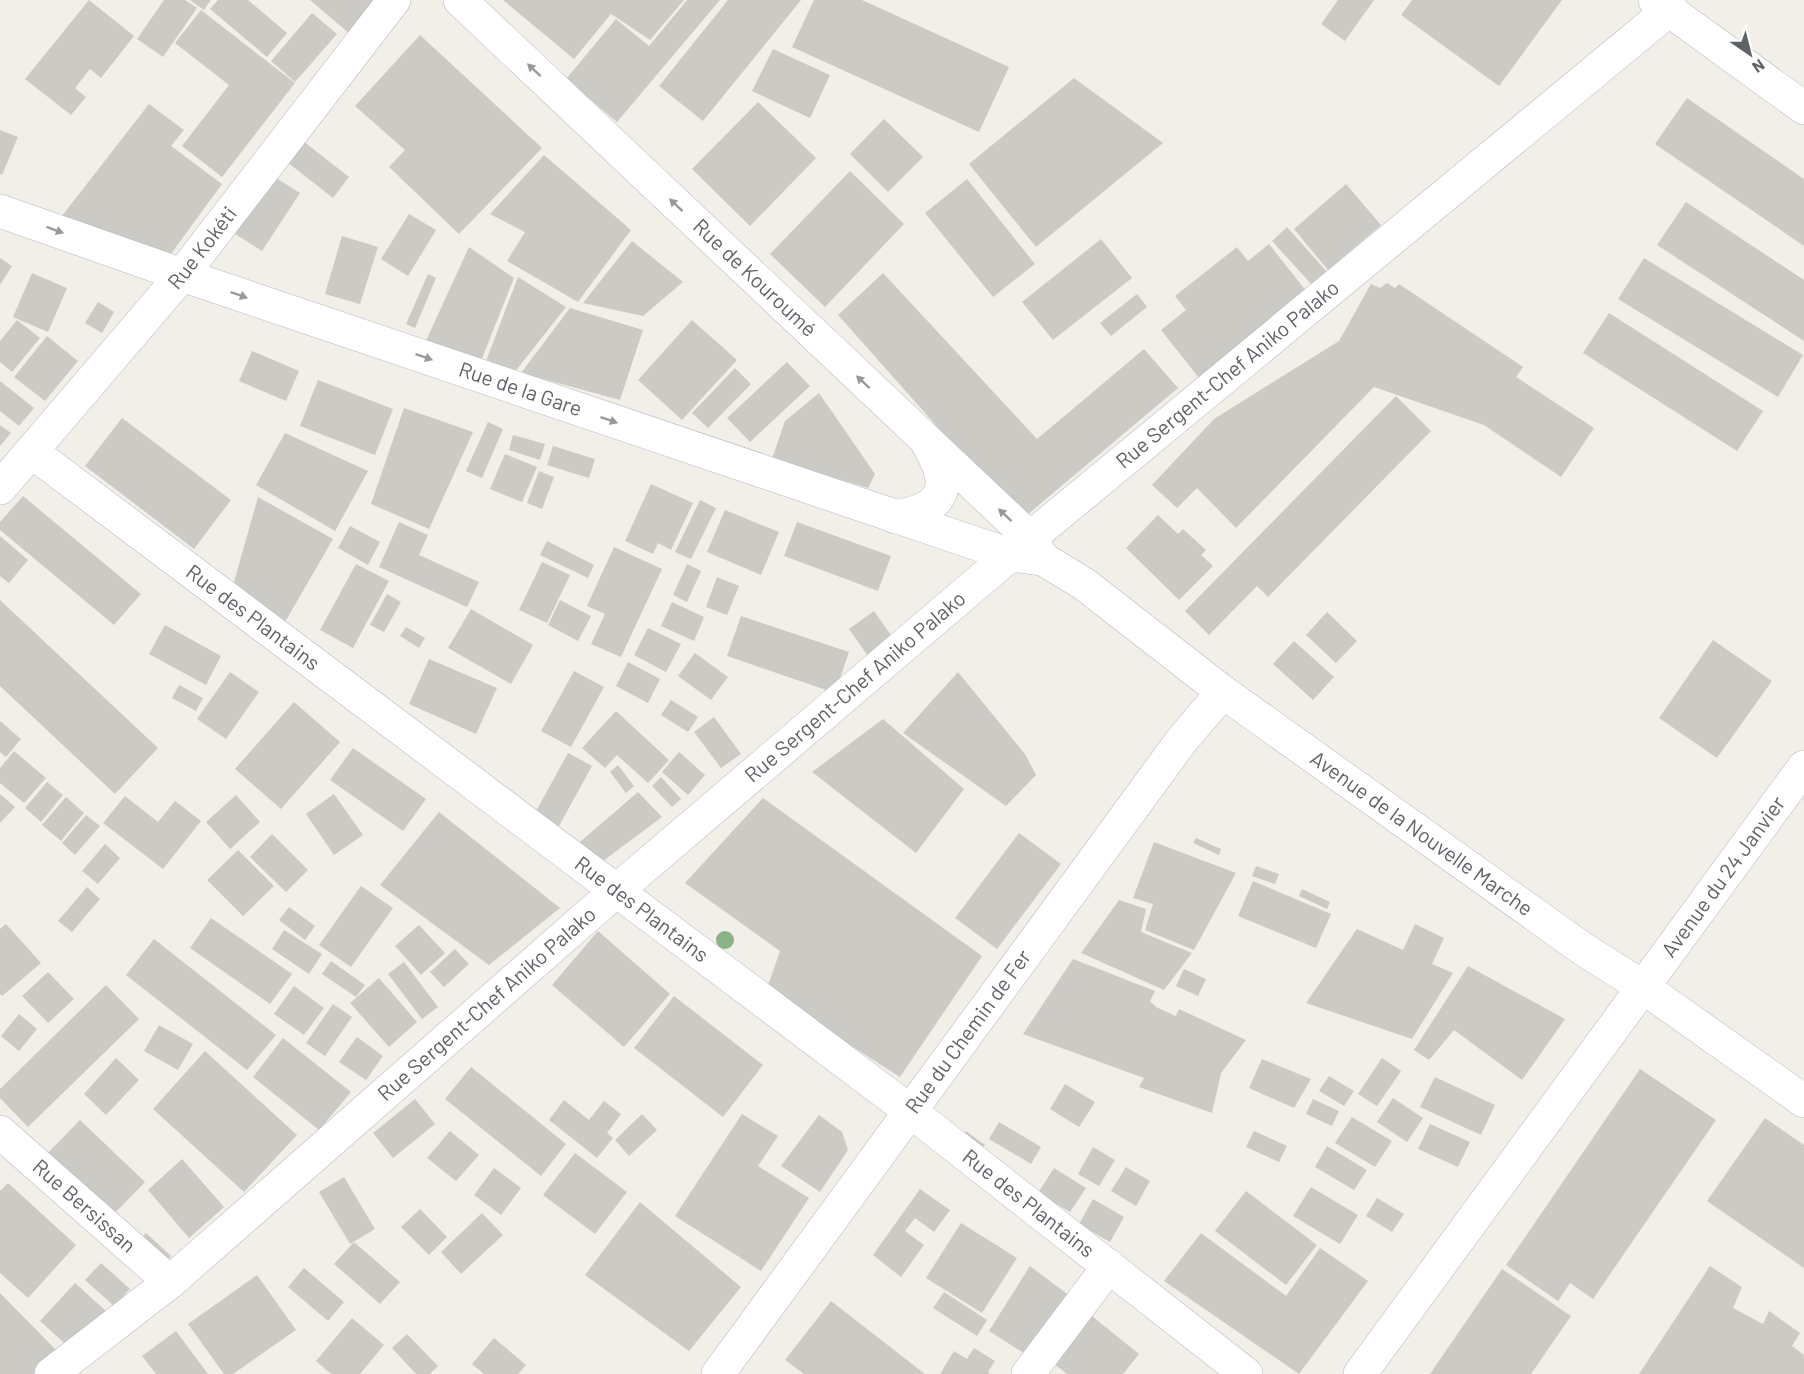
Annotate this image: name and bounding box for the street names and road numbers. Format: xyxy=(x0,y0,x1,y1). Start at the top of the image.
street label: Rue Kokéti xyxy=(162,201,241,294)
street label: Rue de Kouroumé xyxy=(689,213,822,341)
street label: Rue Sergent-Chef Aniko Palako xyxy=(1110,274,1343,473)
street label: Rue de la Gare xyxy=(456,356,586,420)
street label: Rue des Plantains xyxy=(182,558,325,675)
street label: Rue Sergent-Chef Aniko Palako xyxy=(739,585,970,787)
street label: Avenue de la Nouvelle Marche xyxy=(1306,745,1538,920)
street label: Avenue du 24 Janvier xyxy=(1655,790,1790,961)
street label: Rue des Plantains xyxy=(571,850,714,967)
street label: Rue Sergent-Chef Aniko Palako xyxy=(372,901,600,1105)
street label: Rue du Chemin de Fer xyxy=(899,944,1036,1118)
street label: Rue des Plantains xyxy=(958,1143,1100,1262)
street label: Rue Bersissan xyxy=(28,1153,142,1257)

